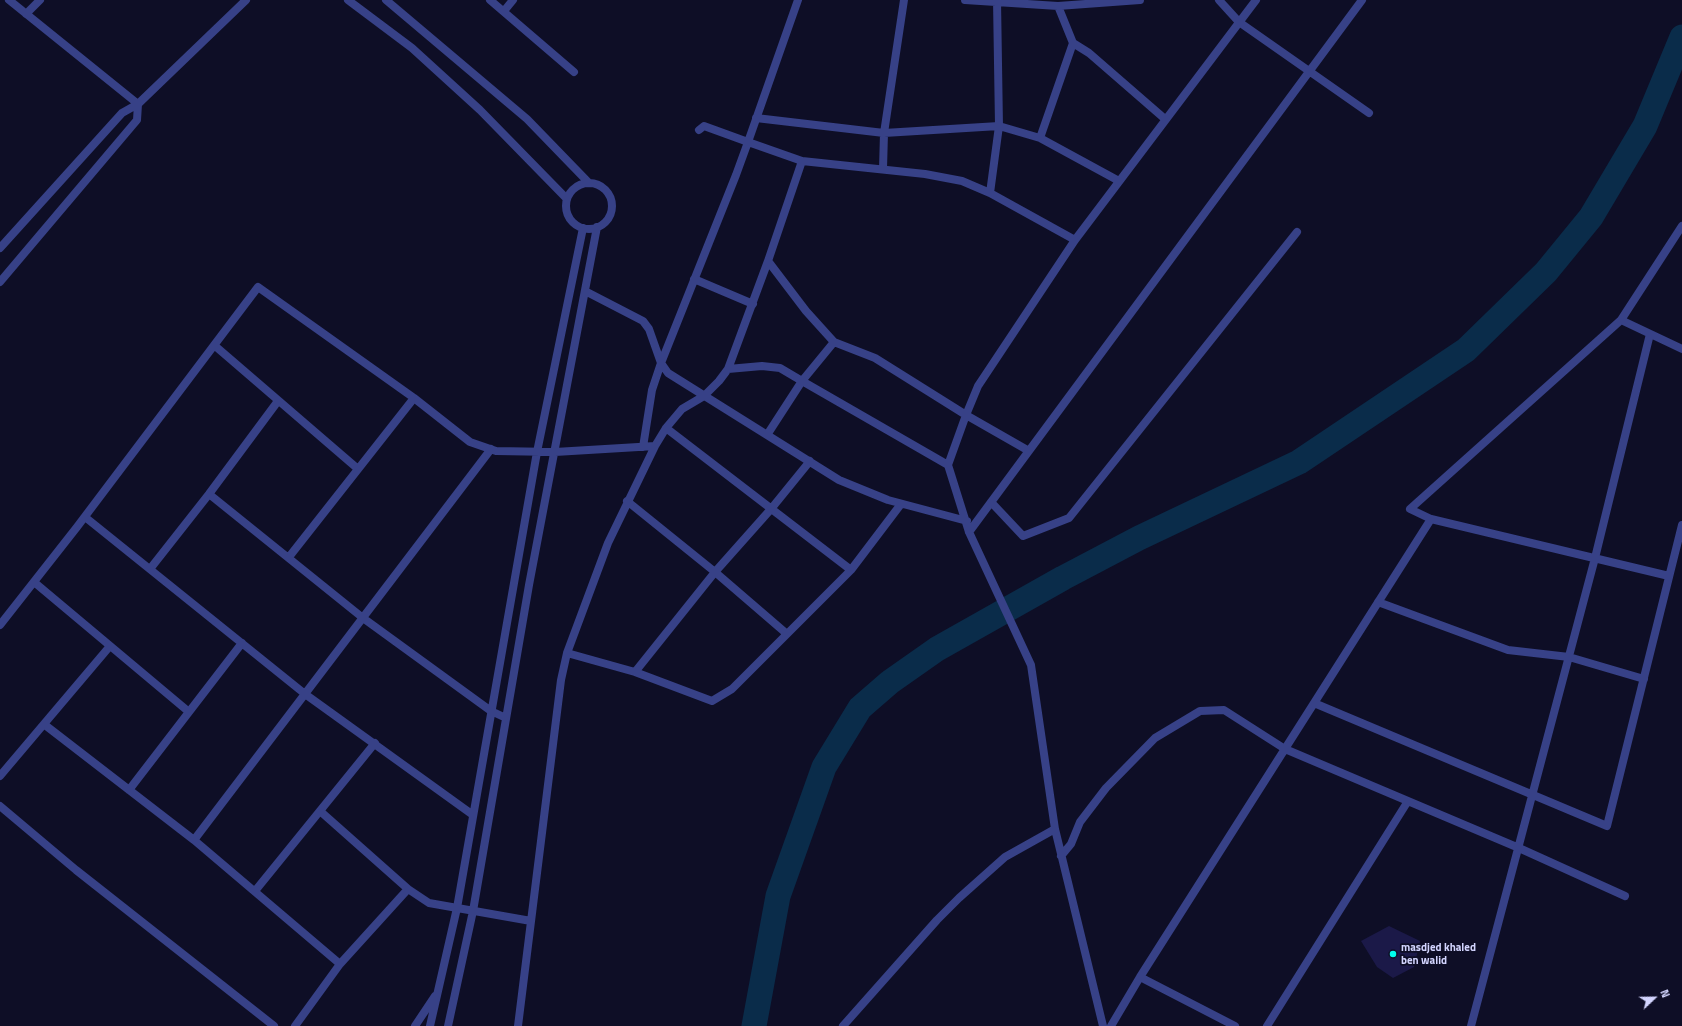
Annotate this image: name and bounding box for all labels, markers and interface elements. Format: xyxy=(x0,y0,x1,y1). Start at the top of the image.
place label: masdjed khaled ben walid xyxy=(1401,941,1476,967)
marker: masdjed khaled ben walid xyxy=(1388,949,1398,959)
north arrow xyxy=(1634,978,1674,1018)
text: N xyxy=(1656,987,1674,1000)

